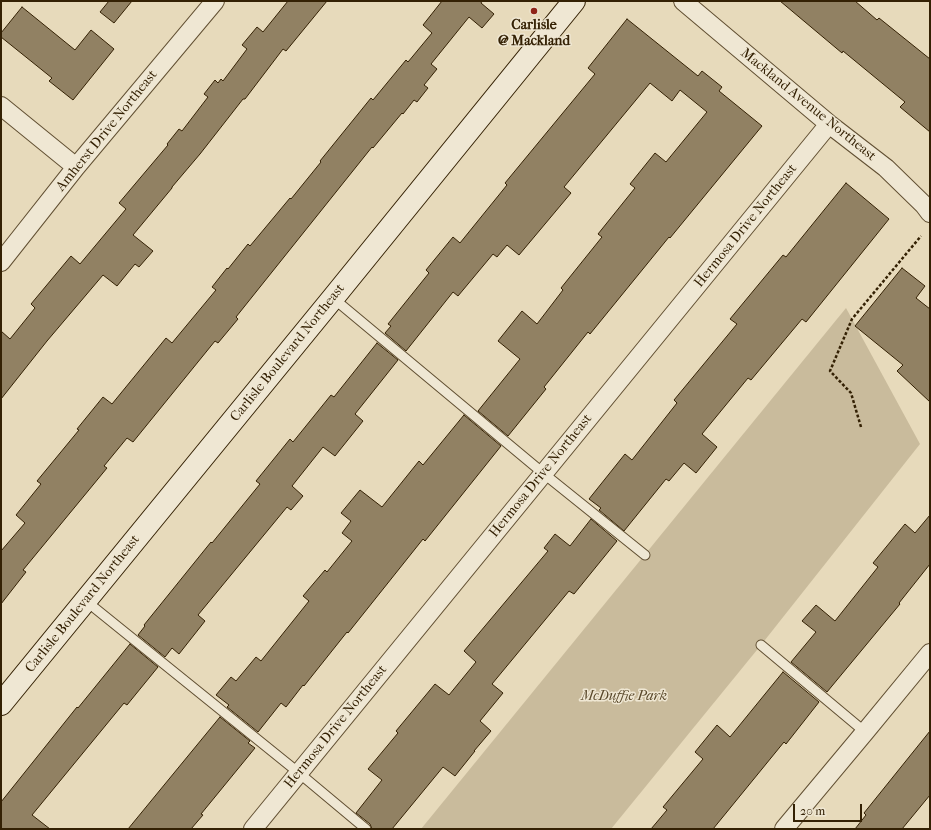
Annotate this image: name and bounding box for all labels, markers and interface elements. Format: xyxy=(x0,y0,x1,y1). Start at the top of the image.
marker: Carlisle @ Mackland xyxy=(529,6,539,16)
place label: Carlisle @ Mackland xyxy=(498,18,570,50)
street label: Mackland Avenue Northeast xyxy=(737,45,879,165)
street label: Amherst Drive Northeast xyxy=(53,67,161,195)
street label: Hermosa Drive Northeast xyxy=(691,161,801,291)
street label: Carlisle Boulevard Northeast xyxy=(227,281,349,425)
street label: Hermosa Drive Northeast xyxy=(486,411,596,541)
street label: Carlisle Boulevard Northeast xyxy=(22,532,144,676)
street label: Hermosa Drive Northeast xyxy=(281,662,391,792)
park label: McDuffie Park xyxy=(581,689,667,705)
scale bar xyxy=(795,796,864,822)
text: 20 m xyxy=(800,804,825,818)

